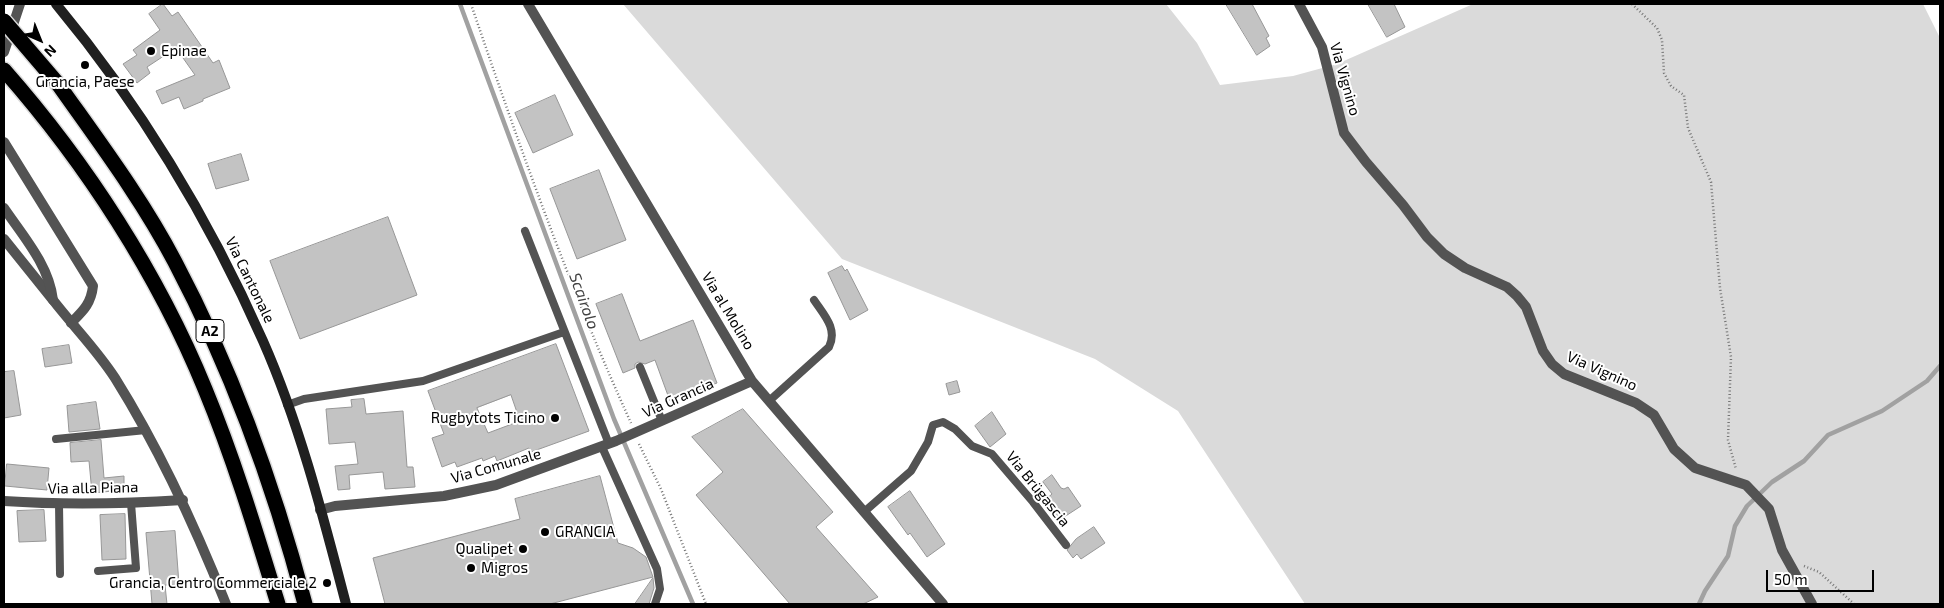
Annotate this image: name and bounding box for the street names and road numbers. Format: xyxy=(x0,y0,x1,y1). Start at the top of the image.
street label: Via Vignino xyxy=(1326,40,1364,118)
street label: Via Cantonale xyxy=(221,234,279,326)
street label: Via al Molino xyxy=(698,269,758,353)
road number: A2 xyxy=(196,320,224,342)
street label: Via Vignino xyxy=(1564,347,1640,395)
street label: Via Grancia xyxy=(640,374,716,422)
street label: Via Comunale xyxy=(449,445,543,487)
street label: Via Brügascia xyxy=(1002,448,1074,530)
street label: Via alla Piana xyxy=(47,478,139,498)

